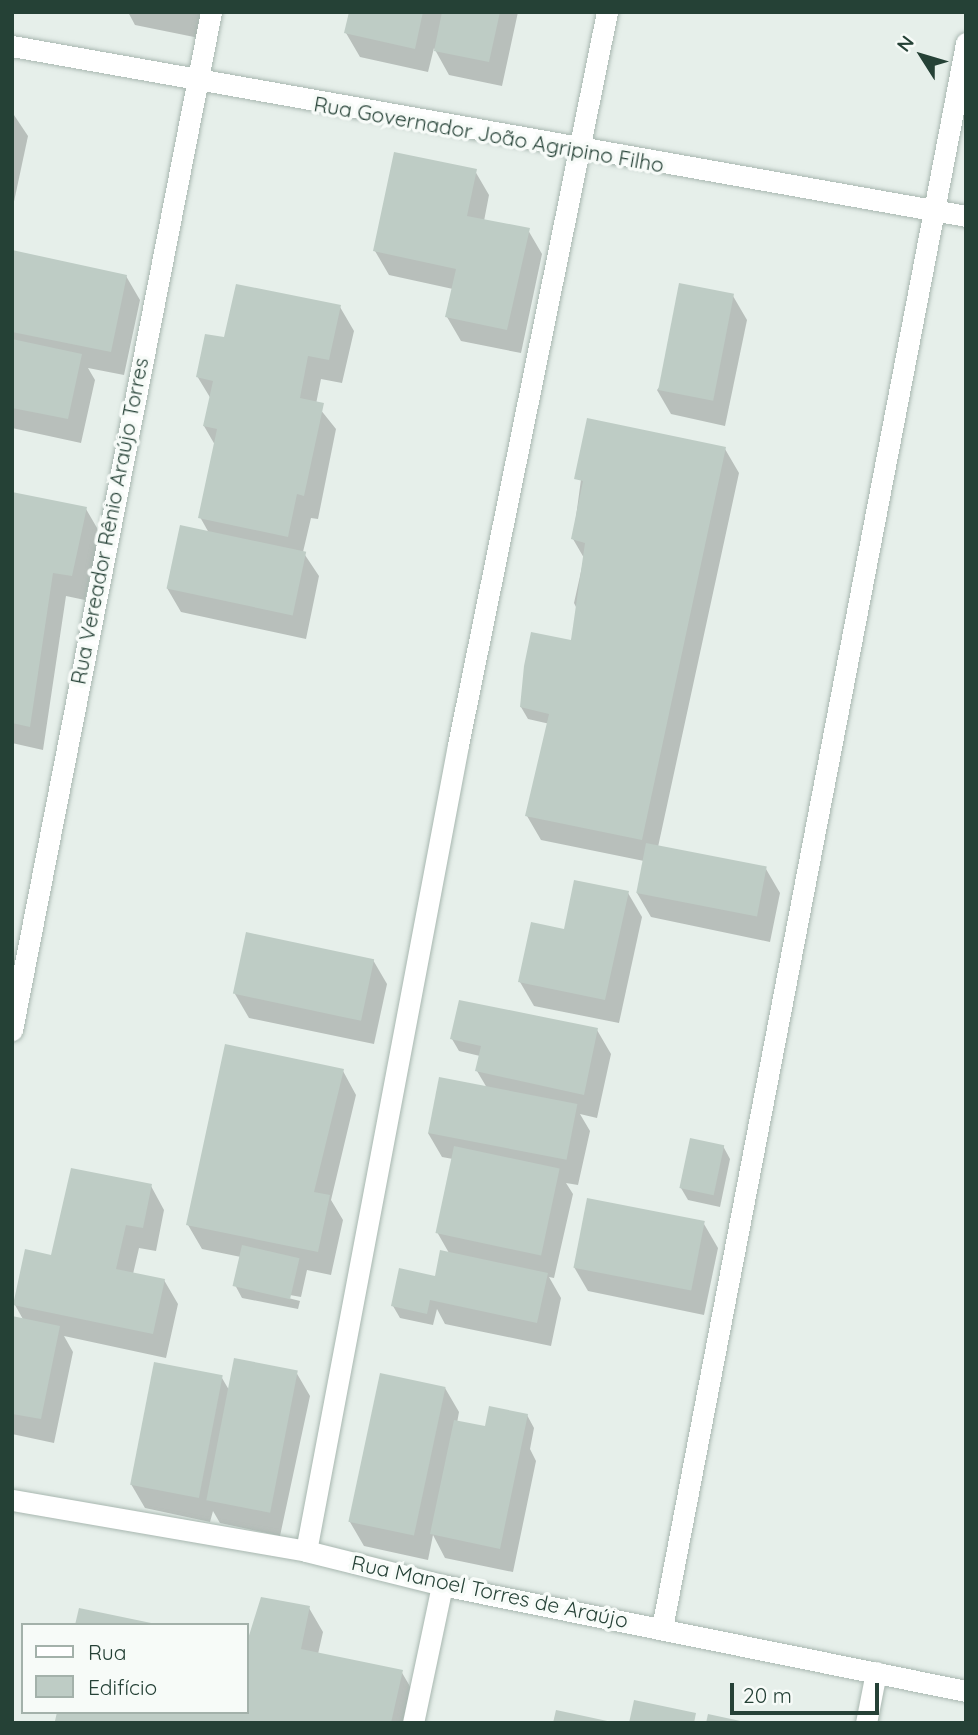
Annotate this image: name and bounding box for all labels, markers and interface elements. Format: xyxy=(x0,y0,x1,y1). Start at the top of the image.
north arrow xyxy=(887,21,957,91)
text: N xyxy=(891,31,919,56)
street label: Rua Governador João Agripino Filho xyxy=(312,91,666,177)
street label: Rua Vereador Rênio Araújo Torres xyxy=(65,356,153,686)
street label: Rua Manoel Torres de Araújo xyxy=(349,1549,631,1633)
legend xyxy=(21,1623,248,1714)
text: Rua xyxy=(88,1639,127,1665)
scale bar xyxy=(733,1668,882,1712)
text: Edifício xyxy=(88,1674,157,1700)
text: 20 m xyxy=(743,1682,792,1708)

